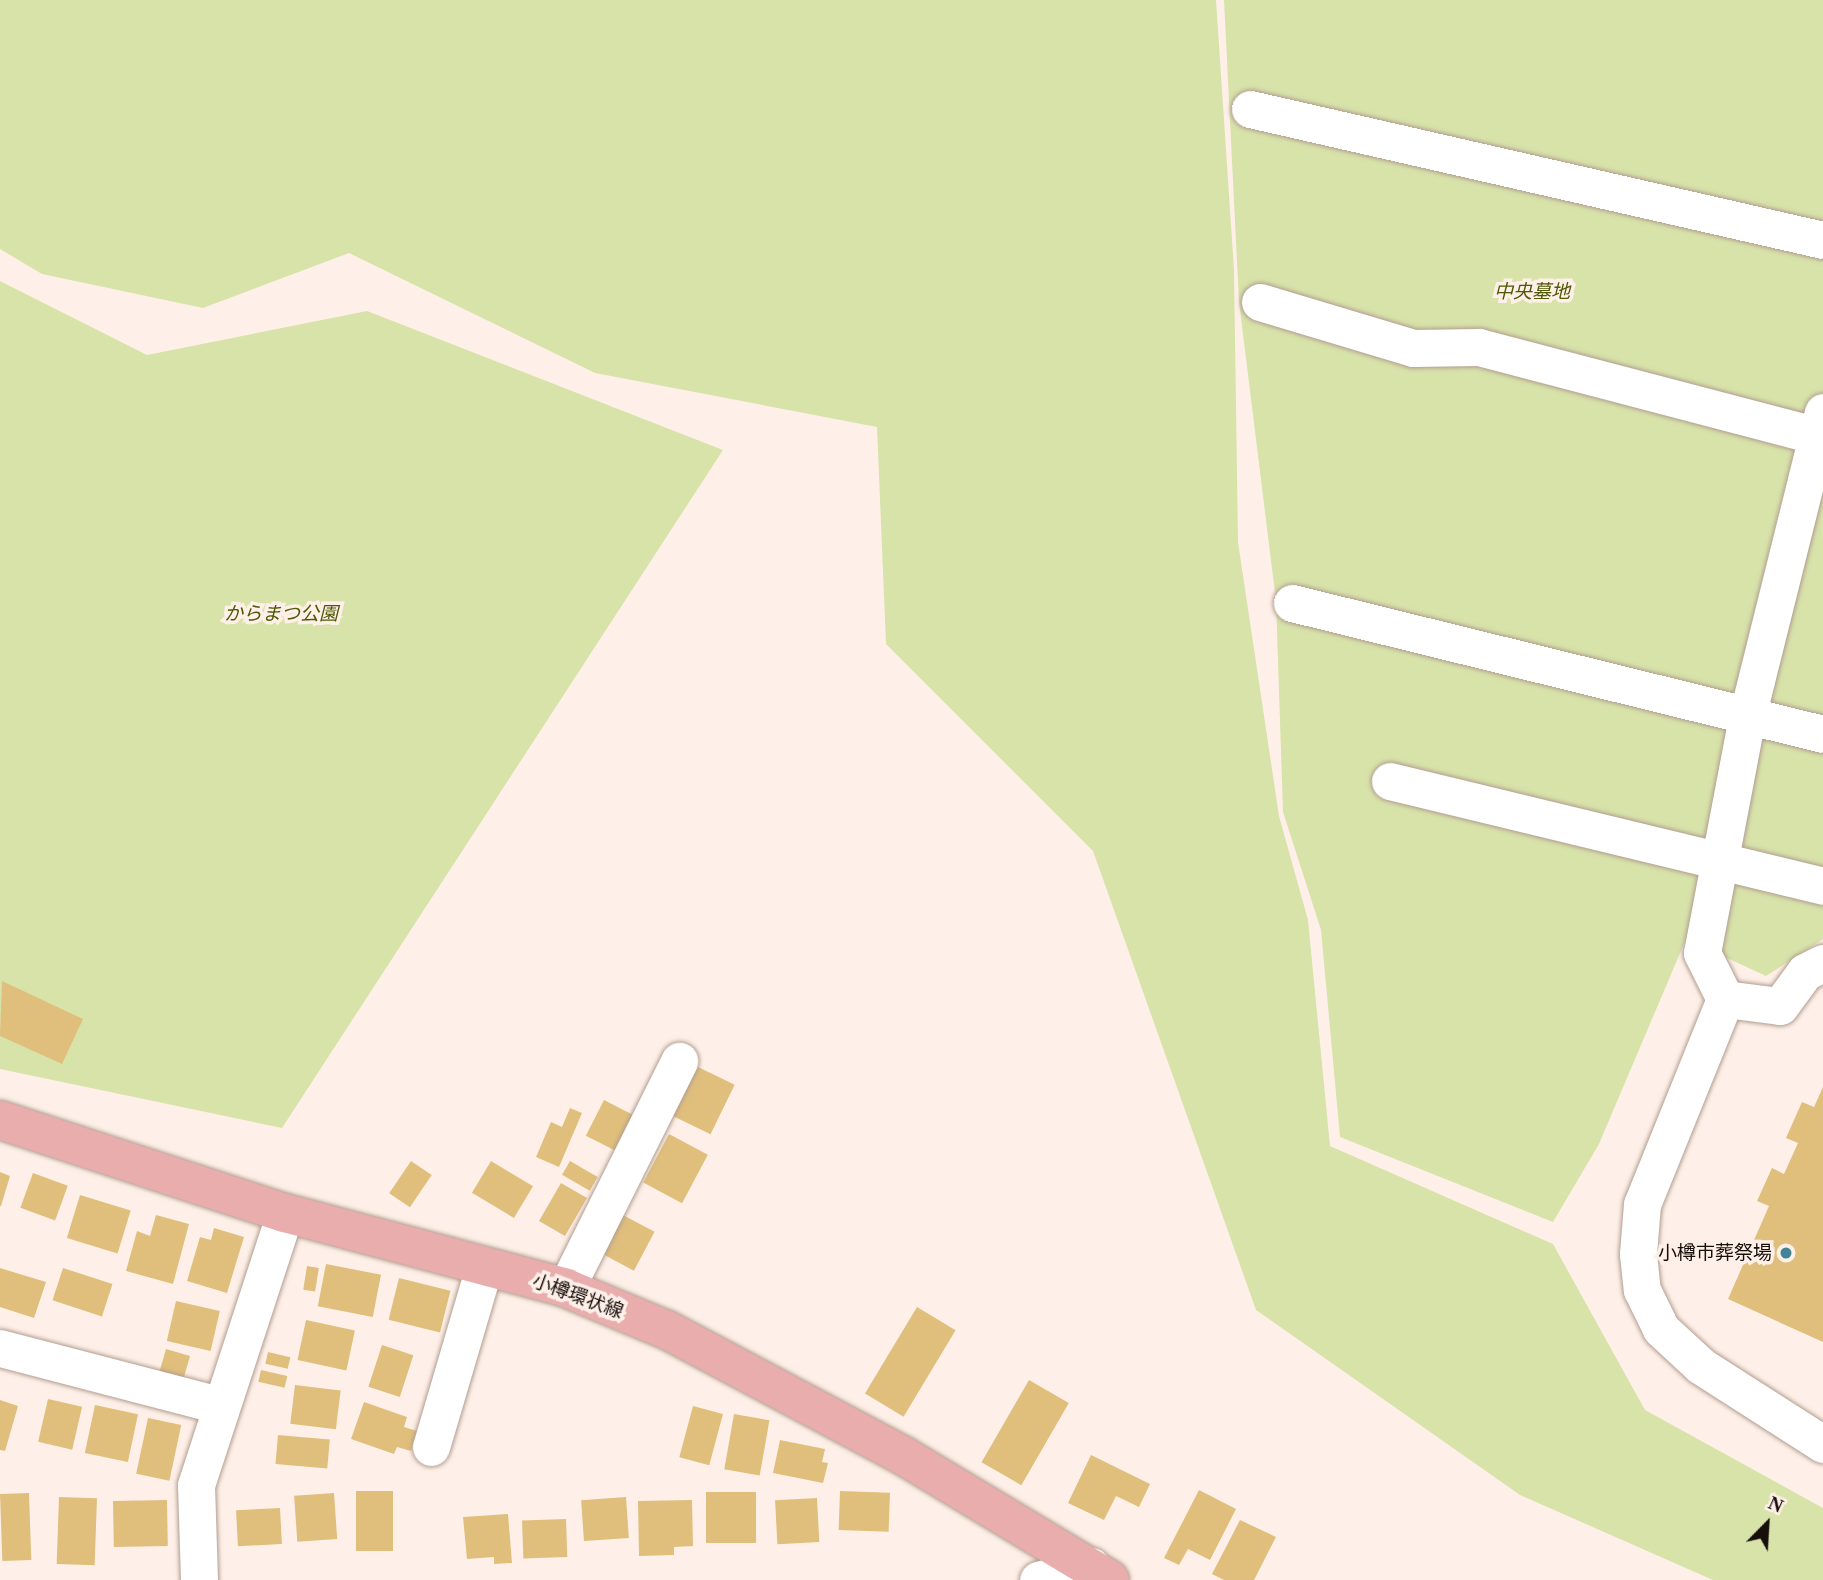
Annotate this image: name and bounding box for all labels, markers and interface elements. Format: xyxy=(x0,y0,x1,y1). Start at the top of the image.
park label: 中央墓地 xyxy=(1494,281,1570,303)
park label: からまつ公園 xyxy=(224,603,338,625)
place label: 小樽市葬祭場 xyxy=(1658,1242,1772,1264)
marker: 小樽市葬祭場 xyxy=(1778,1245,1794,1261)
street label: 小樽環状線 xyxy=(529,1269,627,1323)
north arrow xyxy=(1732,1489,1802,1559)
text: N xyxy=(1765,1492,1786,1517)

